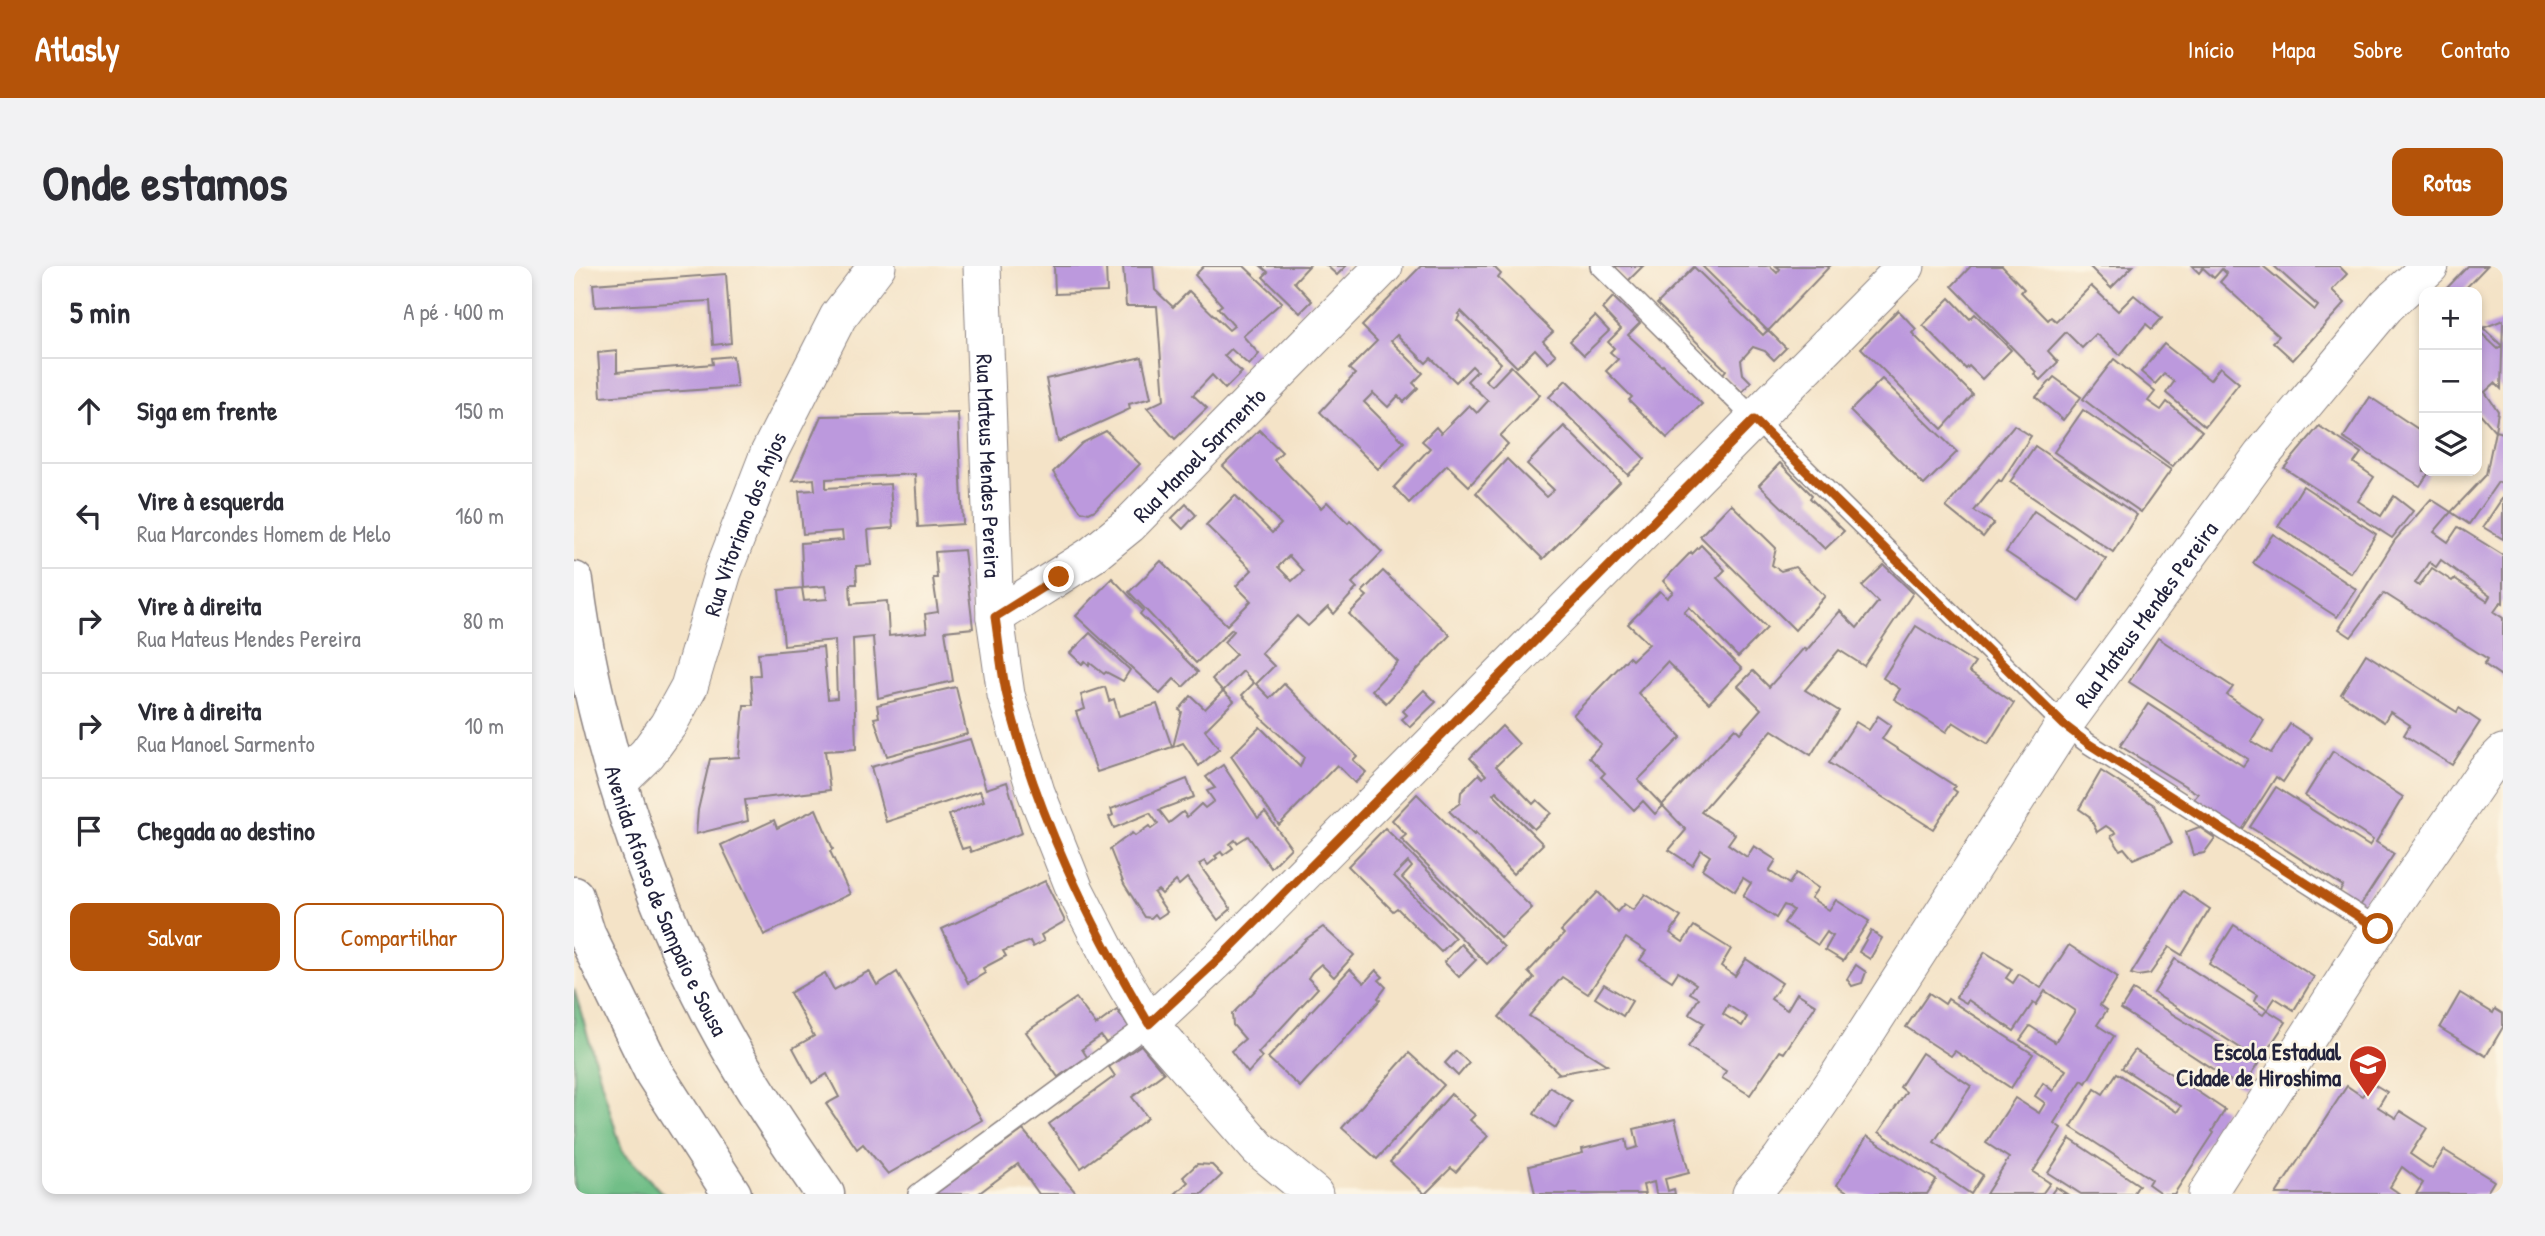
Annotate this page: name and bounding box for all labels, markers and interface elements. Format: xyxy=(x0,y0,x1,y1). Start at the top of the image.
text: Atlasly xyxy=(35,27,120,71)
text: Início xyxy=(2188,33,2234,65)
text: Mapa xyxy=(2272,33,2315,65)
text: Sobre xyxy=(2353,33,2403,65)
text: Contato xyxy=(2441,33,2510,65)
button: Rotas xyxy=(2392,148,2503,216)
text: Onde estamos xyxy=(42,149,288,215)
map controls xyxy=(2419,287,2482,476)
button: + xyxy=(2419,287,2482,350)
text: 5 min xyxy=(70,292,130,332)
text: A pé · 400 m xyxy=(403,296,504,327)
button: − xyxy=(2419,350,2482,413)
street label: Rua Mateus Mendes Pereira xyxy=(970,353,1009,578)
street label: Rua Manoel Sarmento xyxy=(1125,380,1272,529)
icon: ahead xyxy=(70,392,108,430)
text: Siga em frente xyxy=(137,393,277,428)
text: 150 m xyxy=(455,395,504,426)
button: layers xyxy=(2419,413,2482,476)
street label: Rua Vitoriano dos Anjos xyxy=(695,426,793,619)
text: Vire à esquerda xyxy=(137,483,283,518)
icon: left xyxy=(70,497,108,535)
text: 160 m xyxy=(455,500,504,531)
street label: Rua Mateus Mendes Pereira xyxy=(2067,514,2224,713)
text: Rua Marcondes Homem de Melo xyxy=(137,518,391,549)
route end xyxy=(1043,561,1074,592)
text: Vire à direita xyxy=(137,588,261,623)
icon: right xyxy=(70,602,108,640)
text: 80 m xyxy=(463,605,504,636)
text: Rua Mateus Mendes Pereira xyxy=(137,623,361,654)
text: Vire à direita xyxy=(137,693,261,728)
icon: right xyxy=(70,707,108,745)
text: 10 m xyxy=(464,710,504,741)
text: Rua Manoel Sarmento xyxy=(137,728,315,759)
street label: Avenida Afonso de Sampaio e Sousa xyxy=(598,762,736,1041)
icon: arrive xyxy=(70,812,108,850)
text: Chegada ao destino xyxy=(137,813,315,848)
button: Salvar xyxy=(70,903,280,971)
button: Compartilhar xyxy=(294,903,504,971)
route start xyxy=(2362,913,2393,944)
place label: Escola Estadual Cidade de Hiroshima xyxy=(2176,1036,2342,1093)
school or university icon: Escola Estadual Cidade de Hiroshima xyxy=(2347,1043,2389,1098)

